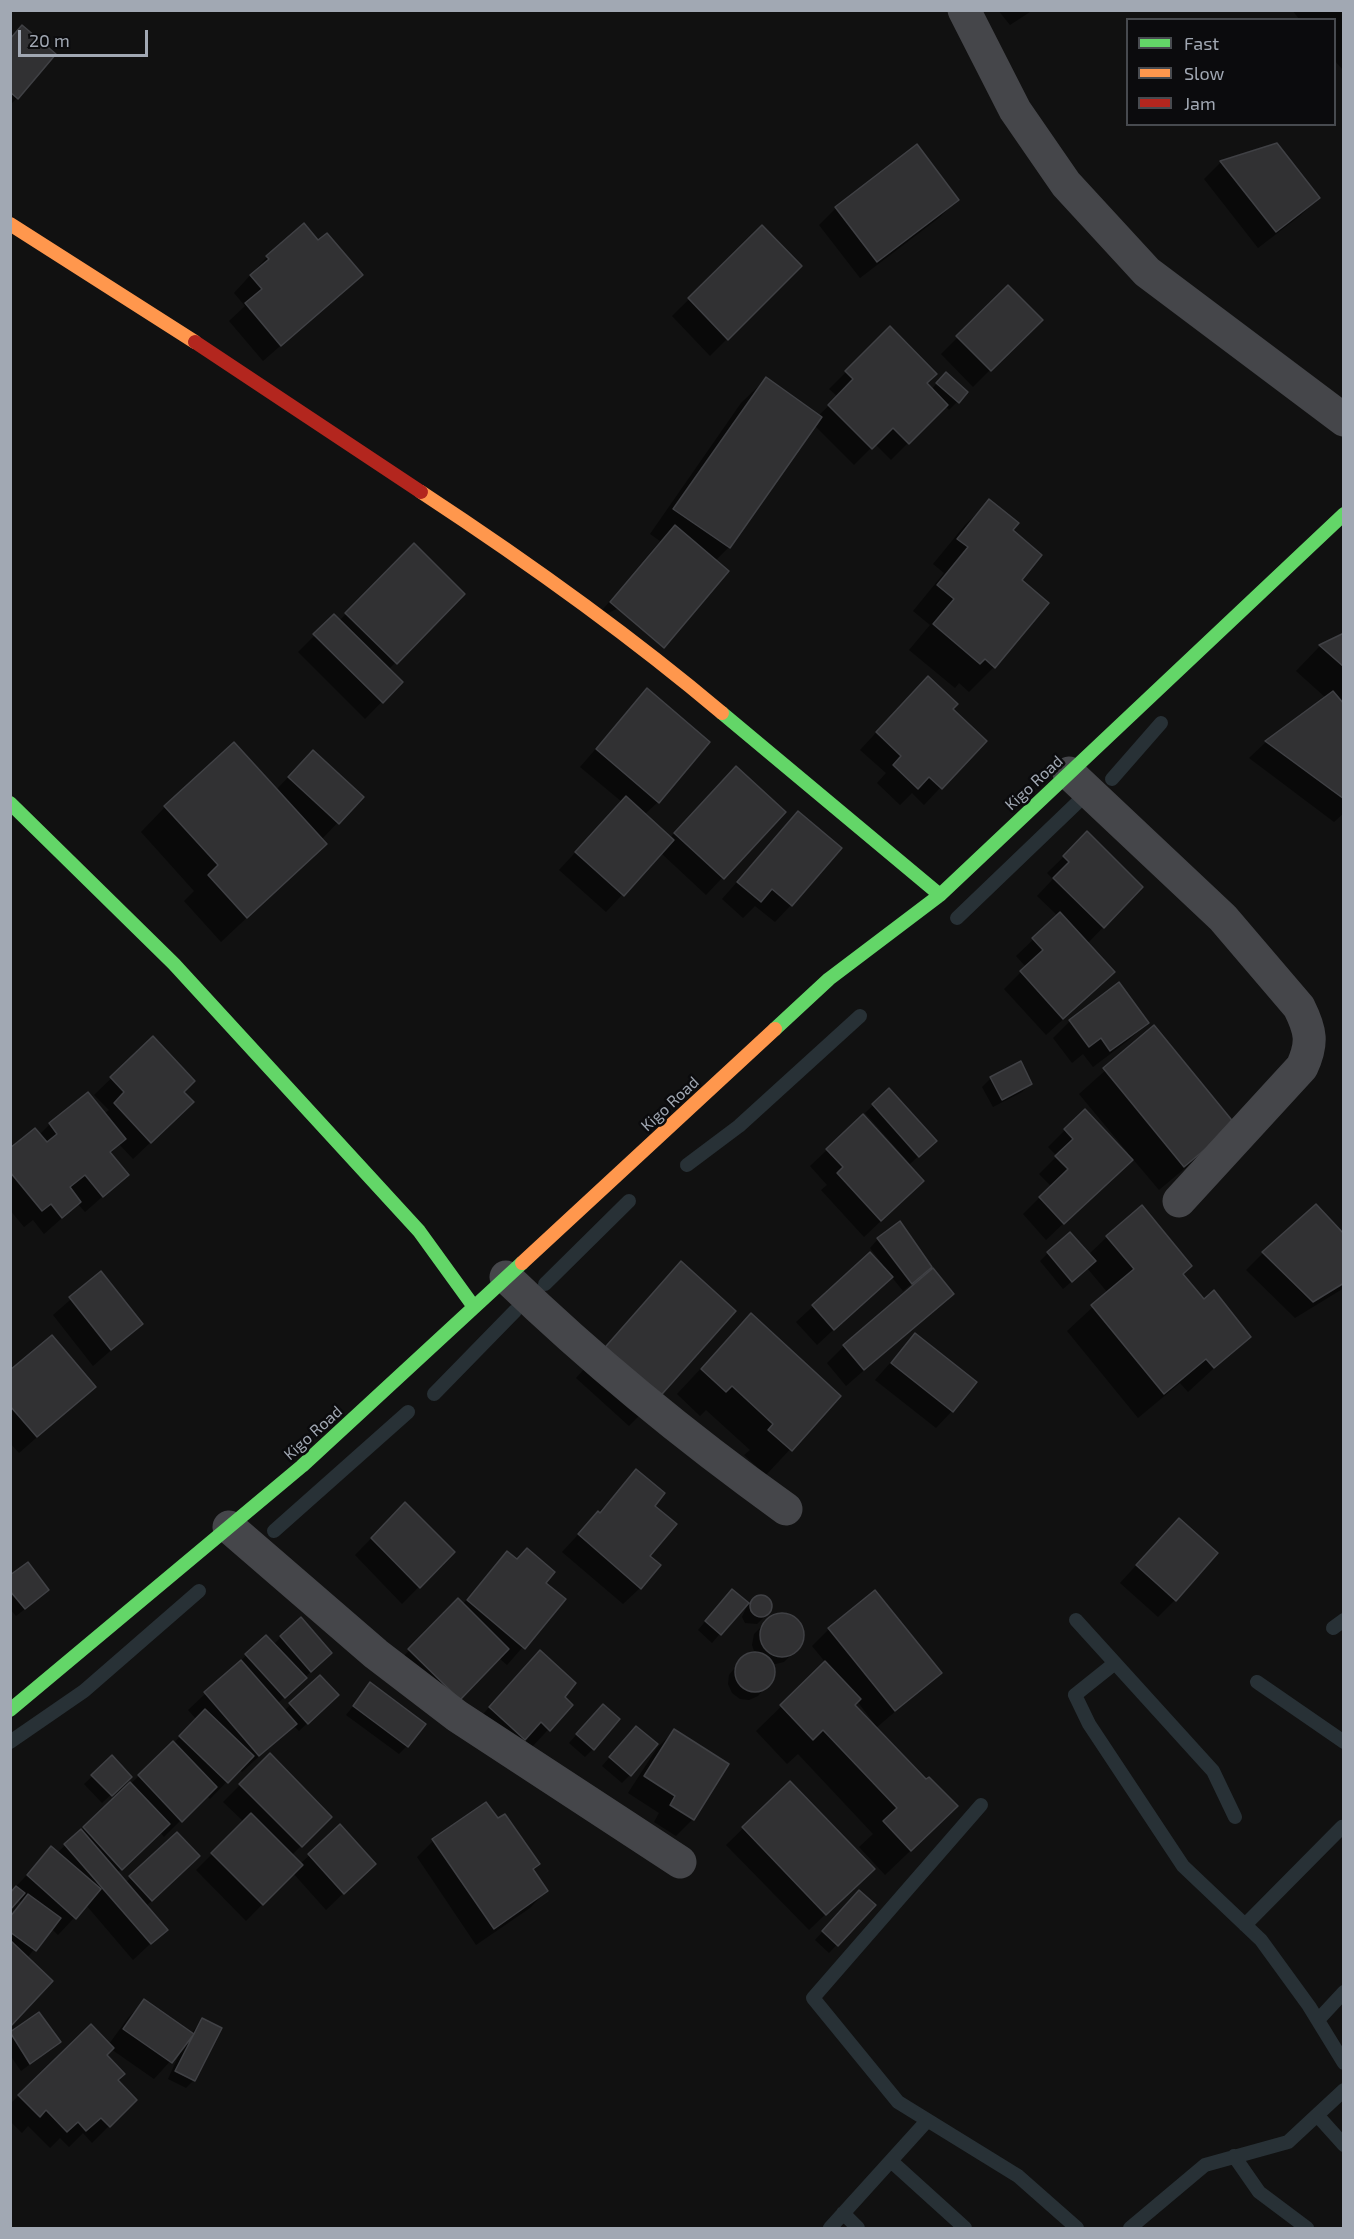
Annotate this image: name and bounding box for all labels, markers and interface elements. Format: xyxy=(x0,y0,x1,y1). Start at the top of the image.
scale bar xyxy=(21,18,152,56)
legend xyxy=(1126,18,1336,126)
text: 20 m xyxy=(29,29,70,51)
text: Fast xyxy=(1184,32,1219,54)
text: Slow xyxy=(1184,62,1224,84)
text: Jam xyxy=(1184,92,1216,114)
street label: Kigo Road xyxy=(1001,751,1067,815)
street label: Kigo Road xyxy=(637,1072,703,1136)
street label: Kigo Road xyxy=(280,1402,346,1464)

